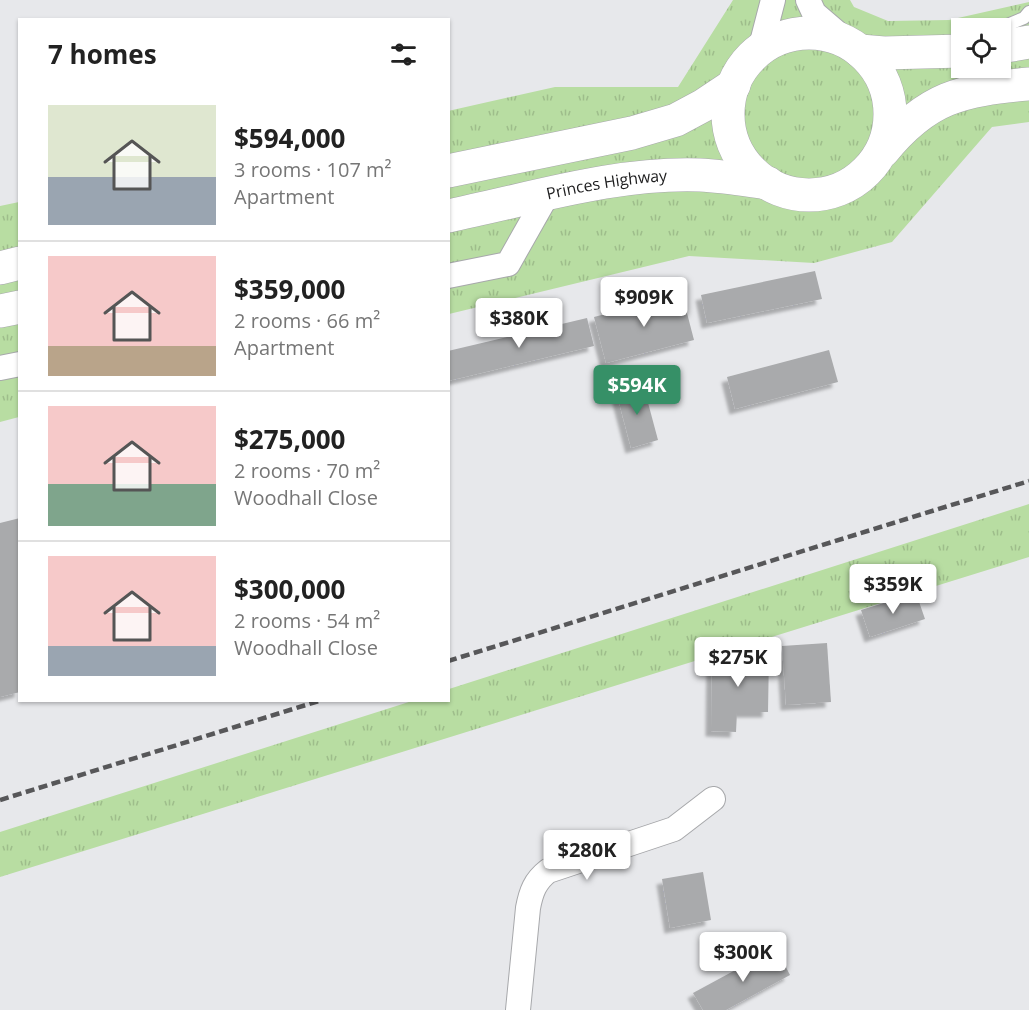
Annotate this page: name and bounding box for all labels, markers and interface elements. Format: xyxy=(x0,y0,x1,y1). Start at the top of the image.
map controls xyxy=(951,18,1011,78)
button: locate xyxy=(951,18,1011,78)
text: 7 homes xyxy=(48,36,157,72)
icon: filters xyxy=(387,38,420,71)
text: $594,000 xyxy=(234,120,345,156)
icon: home xyxy=(96,129,168,201)
text: 3 rooms · 107 m² xyxy=(234,156,392,183)
street label: Princes Highway xyxy=(544,164,669,204)
text: Apartment xyxy=(234,183,334,210)
text: $359,000 xyxy=(234,271,345,307)
pin: $909K xyxy=(602,277,686,328)
icon: home xyxy=(96,280,168,352)
text: $909K xyxy=(614,283,674,310)
pin: $380K xyxy=(477,298,561,349)
text: $380K xyxy=(489,304,549,331)
text: 2 rooms · 66 m² xyxy=(234,307,380,334)
text: Apartment xyxy=(234,334,334,361)
pin: $594K xyxy=(595,365,679,416)
text: $594K xyxy=(607,371,667,398)
text: $275,000 xyxy=(234,421,345,457)
icon: home xyxy=(96,430,168,502)
text: 2 rooms · 70 m² xyxy=(234,457,380,484)
text: Woodhall Close xyxy=(234,484,378,511)
pin: $359K xyxy=(851,564,935,615)
text: $359K xyxy=(863,570,923,597)
text: $300,000 xyxy=(234,571,345,607)
icon: home xyxy=(96,580,168,652)
text: 2 rooms · 54 m² xyxy=(234,607,380,634)
text: Woodhall Close xyxy=(234,634,378,661)
pin: $275K xyxy=(696,637,780,688)
text: $275K xyxy=(708,643,768,670)
pin: $280K xyxy=(545,830,629,881)
text: $280K xyxy=(557,836,617,863)
pin: $300K xyxy=(701,932,785,983)
text: $300K xyxy=(713,938,773,965)

